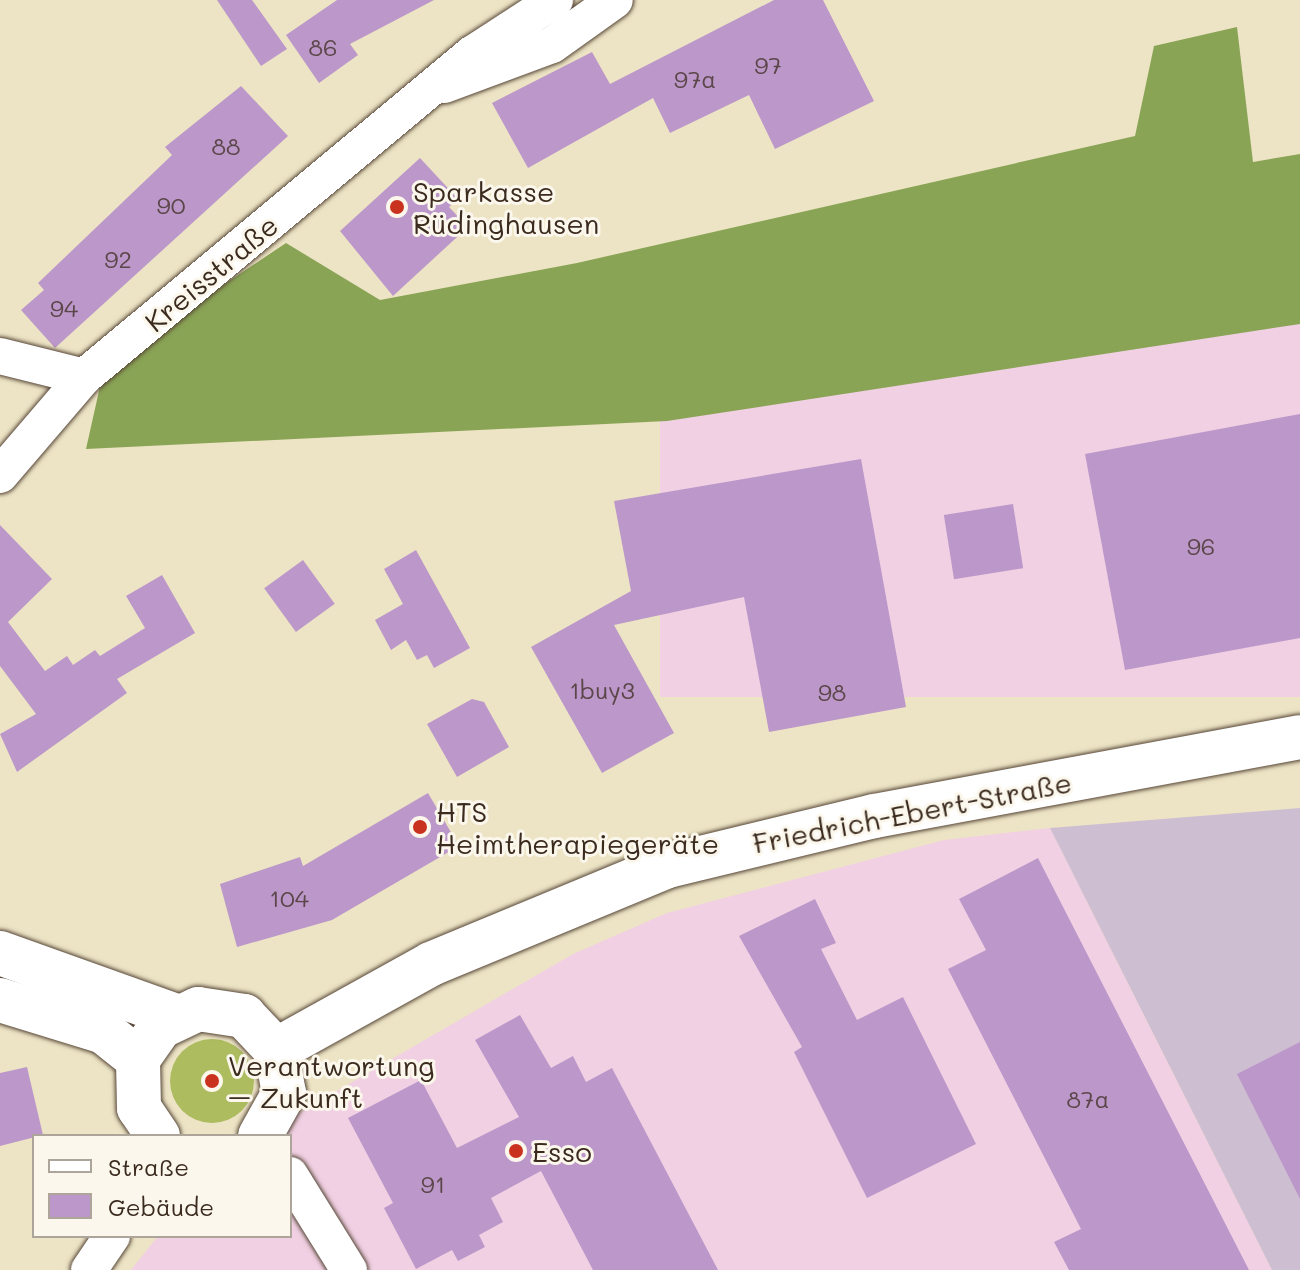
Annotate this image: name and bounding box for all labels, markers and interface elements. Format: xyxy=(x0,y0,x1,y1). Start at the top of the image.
house number: 86 xyxy=(308,33,338,61)
house number: 97 xyxy=(754,51,782,79)
house number: 97a xyxy=(674,65,716,93)
house number: 88 xyxy=(211,132,241,160)
place label: Sparkasse Rüdinghausen xyxy=(413,174,599,240)
house number: 90 xyxy=(157,191,185,219)
marker: Sparkasse Rüdinghausen xyxy=(388,198,406,216)
street label: Kreisstraße xyxy=(138,208,284,338)
house number: 92 xyxy=(104,245,132,273)
house number: 94 xyxy=(50,294,78,322)
house number: 96 xyxy=(1187,532,1215,560)
house number: 1buy3 xyxy=(569,676,635,704)
house number: 98 xyxy=(818,678,846,706)
street label: Friedrich-Ebert-Straße xyxy=(750,765,1074,859)
place label: HTS Heimtherapiegeräte xyxy=(436,794,719,860)
marker: HTS Heimtherapiegeräte xyxy=(411,818,429,836)
house number: 104 xyxy=(269,884,309,912)
place label: Verantwortung – Zukunft xyxy=(228,1048,434,1114)
marker: Verantwortung – Zukunft xyxy=(203,1072,221,1090)
house number: 87a xyxy=(1067,1085,1109,1113)
legend xyxy=(32,1134,292,1238)
place label: Esso xyxy=(532,1134,592,1168)
marker: Esso xyxy=(507,1142,525,1160)
text: Straße xyxy=(108,1151,189,1182)
house number: 91 xyxy=(421,1170,445,1198)
text: Gebäude xyxy=(108,1191,214,1222)

